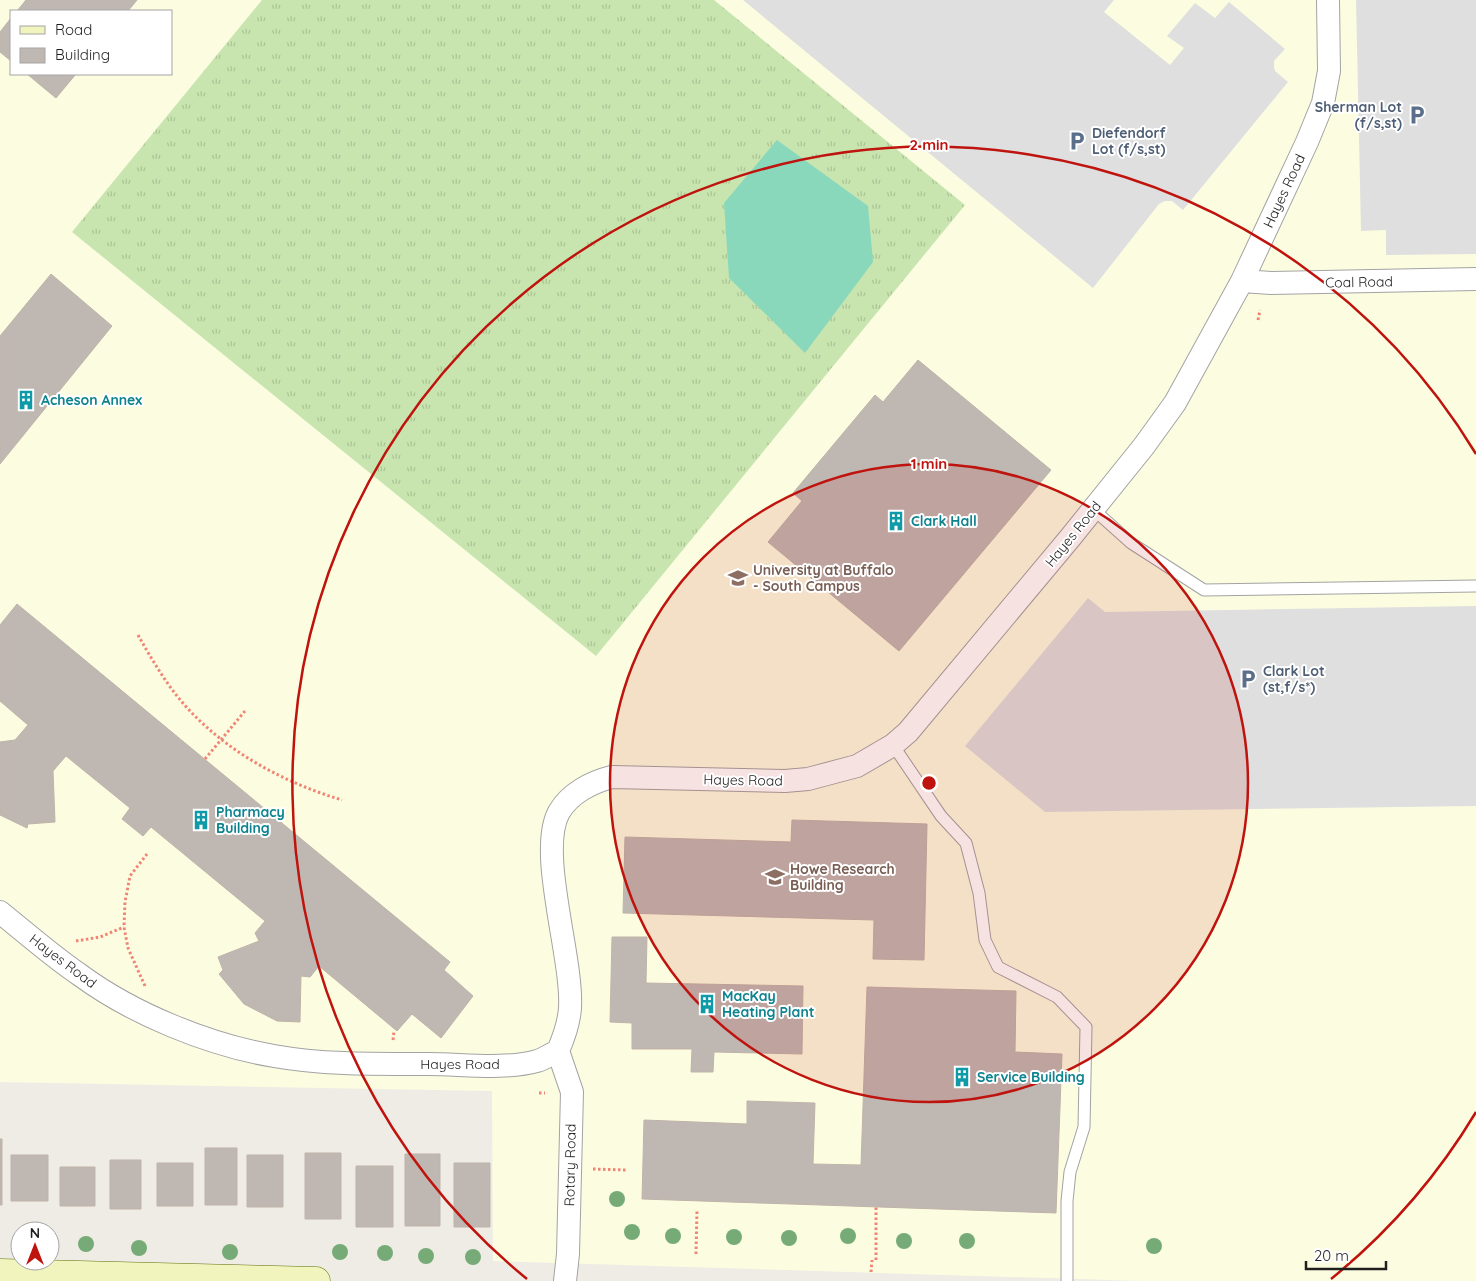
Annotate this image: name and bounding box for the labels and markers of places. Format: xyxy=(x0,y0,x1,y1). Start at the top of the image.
place label: Sherman Lot (f/s,st) xyxy=(1315,98,1402,132)
parking icon: Sherman Lot (f/s,st) xyxy=(1406,104,1428,126)
place label: Diefendorf Lot (f/s,st) xyxy=(1092,124,1166,158)
parking icon: Diefendorf Lot (f/s,st) xyxy=(1066,130,1088,152)
building icon: Acheson Annex xyxy=(15,389,37,411)
place label: Acheson Annex xyxy=(41,391,142,409)
building icon: Clark Hall xyxy=(885,510,907,532)
place label: Clark Hall xyxy=(911,512,977,530)
place label: University at Buffalo - South Campus xyxy=(753,561,894,595)
school or university icon: University at Buffalo - South Campus xyxy=(727,567,749,589)
place label: Clark Lot (st,f/s*) xyxy=(1263,662,1325,696)
parking icon: Clark Lot (st,f/s*) xyxy=(1237,668,1259,690)
centre of rings xyxy=(920,774,938,792)
place label: Pharmacy Building xyxy=(216,803,285,837)
building icon: Pharmacy Building xyxy=(190,809,212,831)
place label: Howe Research Building xyxy=(790,860,895,894)
school or university icon: Howe Research Building xyxy=(764,866,786,888)
place label: MacKay Heating Plant xyxy=(722,987,815,1021)
building icon: MacKay Heating Plant xyxy=(696,993,718,1015)
building icon: Service Building xyxy=(951,1066,973,1088)
place label: Service Building xyxy=(977,1068,1085,1086)

